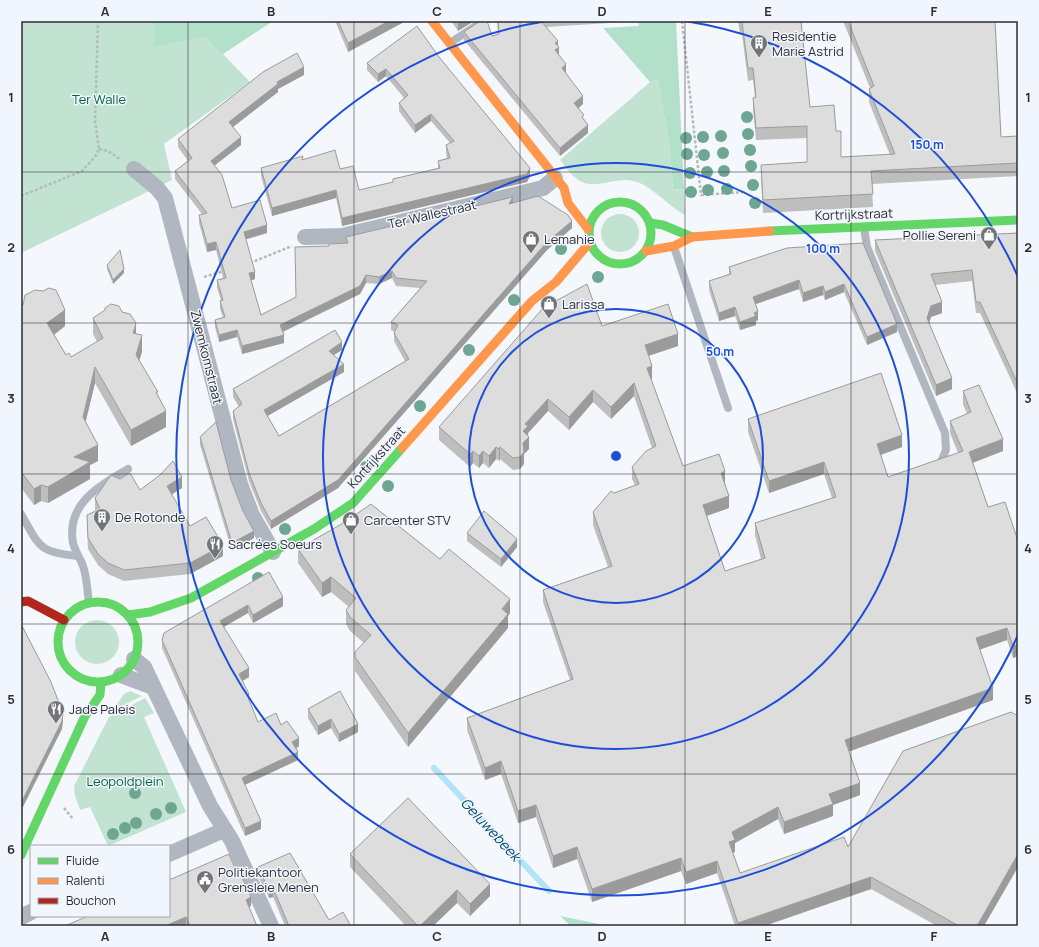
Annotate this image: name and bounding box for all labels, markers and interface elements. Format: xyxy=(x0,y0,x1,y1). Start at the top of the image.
text: A xyxy=(101,2,110,20)
text: B xyxy=(267,2,275,20)
text: C xyxy=(432,2,442,20)
text: D xyxy=(597,2,607,20)
text: E xyxy=(764,2,772,20)
text: F xyxy=(931,2,938,20)
place label: Residentie Marie Astrid xyxy=(772,27,844,60)
building icon: Residentie Marie Astrid xyxy=(749,33,769,58)
text: 1 xyxy=(8,88,14,106)
text: 1 xyxy=(1025,88,1031,106)
park label: Ter Walle xyxy=(72,90,126,108)
text: 150 m xyxy=(910,136,944,153)
street label: Ter Wallestraat xyxy=(386,195,478,233)
street label: Kortrijkstraat xyxy=(815,204,893,224)
shop icon: Pollie Sereni xyxy=(979,225,999,250)
place label: Pollie Sereni xyxy=(903,226,976,244)
shop icon: Lemahie xyxy=(521,229,541,254)
place label: Lemahie xyxy=(544,230,595,248)
text: 2 xyxy=(7,238,15,256)
text: 2 xyxy=(1024,238,1032,256)
text: 100 m xyxy=(806,240,840,257)
shop icon: Larissa xyxy=(539,294,559,319)
place label: Larissa xyxy=(562,295,604,313)
street label: Zwemkomstraat xyxy=(187,308,227,406)
text: 50 m xyxy=(706,343,734,360)
text: 3 xyxy=(7,389,15,407)
text: 3 xyxy=(1024,389,1032,407)
street label: Kortrijkstraat xyxy=(343,422,409,492)
centre of rings xyxy=(609,449,623,463)
building icon: De Rotonde xyxy=(92,507,112,532)
place label: De Rotonde xyxy=(115,508,186,526)
shop icon: Carcenter STV xyxy=(341,510,361,535)
place label: Carcenter STV xyxy=(364,511,451,529)
restaurant icon: Sacrées Soeurs xyxy=(205,534,225,559)
place label: Sacrées Soeurs xyxy=(228,535,322,553)
text: 4 xyxy=(7,539,15,557)
text: 4 xyxy=(1024,539,1032,557)
text: 5 xyxy=(7,690,15,708)
text: 5 xyxy=(1024,690,1032,708)
restaurant icon: Jade Paleis xyxy=(46,699,66,724)
place label: Jade Paleis xyxy=(69,700,136,718)
park label: Leopoldplein xyxy=(86,772,164,790)
water label: Geluwebeek xyxy=(457,793,527,866)
text: 6 xyxy=(7,840,15,858)
text: 6 xyxy=(1024,840,1032,858)
legend xyxy=(30,845,170,917)
text: Fluide xyxy=(66,852,99,869)
place label: Politiekantoor Grensleie Menen xyxy=(218,863,319,896)
public building icon: Politiekantoor Grensleie Menen xyxy=(195,869,215,894)
text: Ralenti xyxy=(66,872,105,889)
text: Bouchon xyxy=(66,892,116,909)
text: A xyxy=(101,927,110,945)
text: B xyxy=(267,927,275,945)
text: C xyxy=(432,927,442,945)
text: D xyxy=(597,927,607,945)
text: E xyxy=(764,927,772,945)
text: F xyxy=(931,927,938,945)

